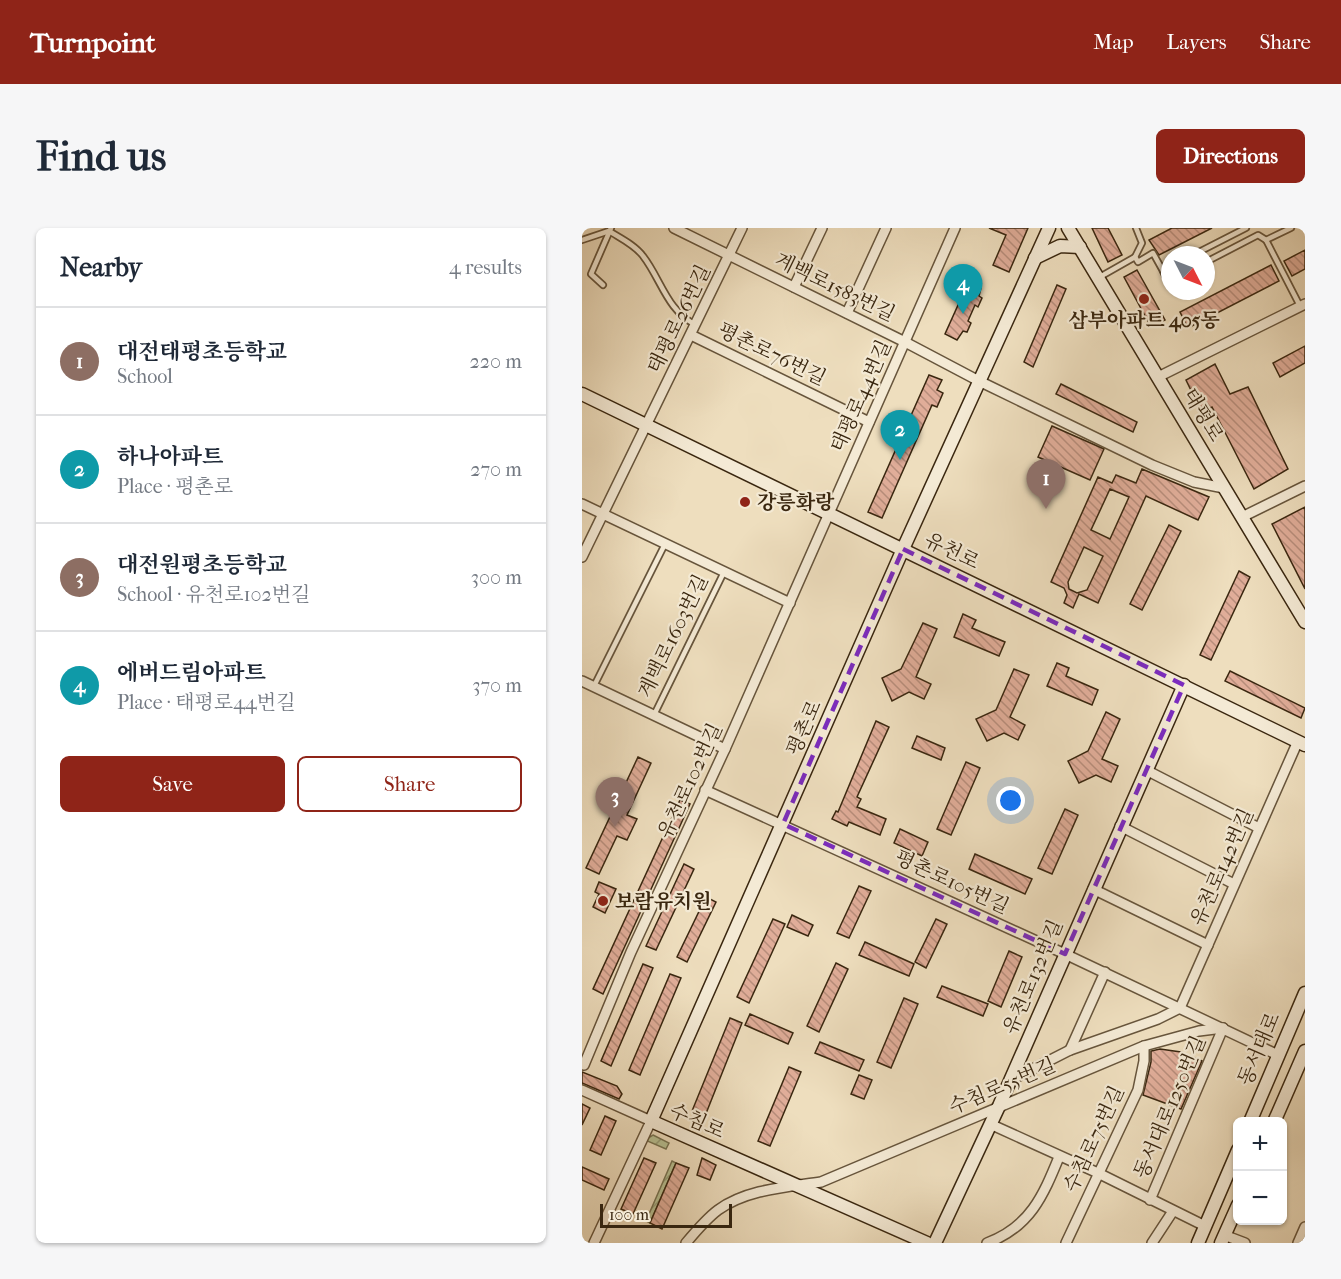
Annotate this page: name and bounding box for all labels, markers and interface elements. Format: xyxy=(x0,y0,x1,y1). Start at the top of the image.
text: Turnpoint xyxy=(30,26,156,59)
text: Map xyxy=(1093,30,1134,54)
text: Layers xyxy=(1167,30,1226,54)
text: Share xyxy=(1259,30,1311,54)
button: Directions xyxy=(1156,129,1305,183)
text: Find us xyxy=(36,132,166,181)
north arrow xyxy=(1161,246,1215,300)
street label: 계백로1583번길 xyxy=(771,248,899,326)
text: Nearby xyxy=(60,252,142,283)
text: 4 results xyxy=(449,256,522,279)
street label: 태평로26번길 xyxy=(643,261,715,377)
pin: 4 xyxy=(944,264,982,314)
marker: 삼부아파트 405동 xyxy=(1137,292,1151,306)
place label: 삼부아파트 405동 xyxy=(1068,309,1221,333)
street label: 평촌로76번길 xyxy=(714,318,830,390)
street label: 태평로44번길 xyxy=(826,336,896,456)
text: 대전태평초등학교 xyxy=(117,339,287,365)
text: 1 xyxy=(76,350,83,373)
text: 220 m xyxy=(469,350,522,373)
text: School xyxy=(117,365,173,388)
street label: 태평로 xyxy=(1178,384,1228,446)
pin: 2 xyxy=(880,410,920,460)
text: 하나아파트 xyxy=(117,444,223,470)
text: 2 xyxy=(74,458,85,481)
text: 270 m xyxy=(470,458,522,481)
pin: 1 xyxy=(1026,460,1066,509)
text: Place · 평촌로 xyxy=(117,475,233,498)
place label: 강릉화랑 xyxy=(757,491,835,514)
marker: 강릉화랑 xyxy=(738,495,752,509)
street label: 유천로 xyxy=(921,528,983,574)
text: 대전원평초등학교 xyxy=(117,552,287,578)
text: 3 xyxy=(75,566,84,589)
text: 300 m xyxy=(471,566,522,589)
street label: 계백로1603번길 xyxy=(633,571,713,701)
text: School · 유천로102번길 xyxy=(117,583,310,606)
text: 에버드림아파트 xyxy=(117,660,266,686)
text: 4 xyxy=(74,674,85,697)
text: 370 m xyxy=(472,674,522,697)
text: Place · 태평로44번길 xyxy=(117,691,296,714)
street label: 평촌로 xyxy=(782,697,826,759)
street label: 유천로102번길 xyxy=(653,720,727,842)
button: Save xyxy=(60,756,285,812)
button: Share xyxy=(297,756,522,812)
pin: 3 xyxy=(596,778,634,827)
your location xyxy=(996,786,1025,815)
street label: 유천로142번길 xyxy=(1186,805,1258,929)
street label: 평촌로105번길 xyxy=(891,846,1013,918)
place label: 보람유치원 xyxy=(615,890,712,913)
marker: 보람유치원 xyxy=(596,894,610,908)
street label: 유천로132번길 xyxy=(999,916,1067,1038)
street label: 동서대로 xyxy=(1233,1009,1285,1089)
street label: 동서대로1250번길 xyxy=(1130,1032,1210,1182)
street label: 수침로55번길 xyxy=(945,1053,1059,1119)
street label: 수침로75번길 xyxy=(1059,1082,1129,1196)
street label: 수침로 xyxy=(666,1099,728,1143)
map controls xyxy=(1233,1117,1287,1225)
button: + xyxy=(1233,1117,1287,1171)
button: − xyxy=(1233,1171,1287,1225)
scale bar xyxy=(600,1201,732,1228)
text: 100 m xyxy=(609,1205,649,1224)

